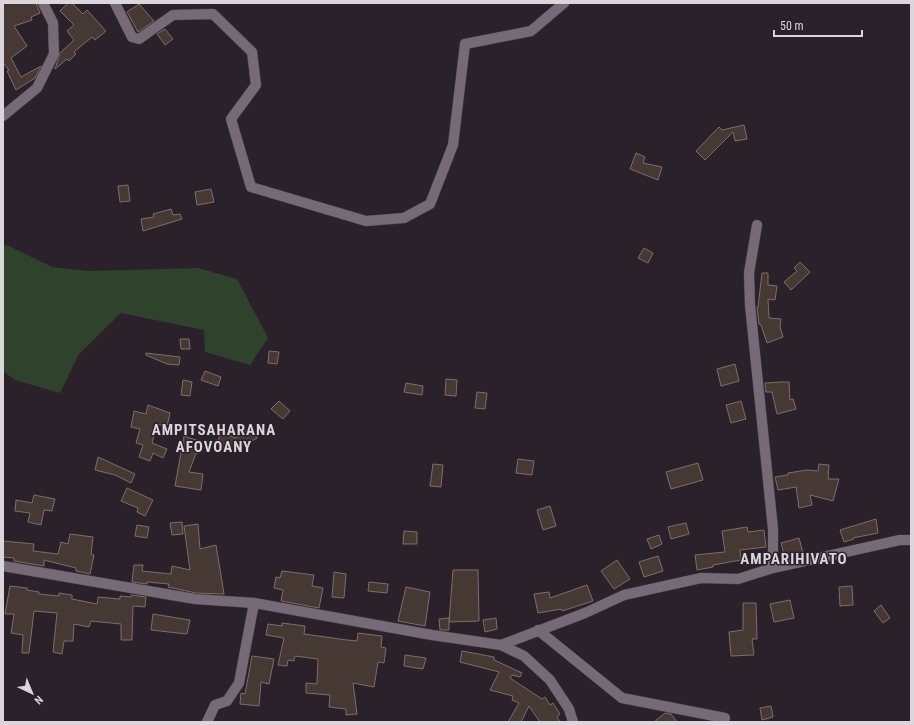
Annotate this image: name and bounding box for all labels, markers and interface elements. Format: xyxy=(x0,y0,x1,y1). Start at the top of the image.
scale bar xyxy=(774,12,862,38)
text: 50 m xyxy=(780,19,804,33)
district label: AMPITSAHARANA AFOVOANY xyxy=(152,421,276,456)
district label: AMPARIHIVATO xyxy=(740,550,848,568)
north arrow xyxy=(12,673,52,713)
text: N xyxy=(31,693,46,707)

